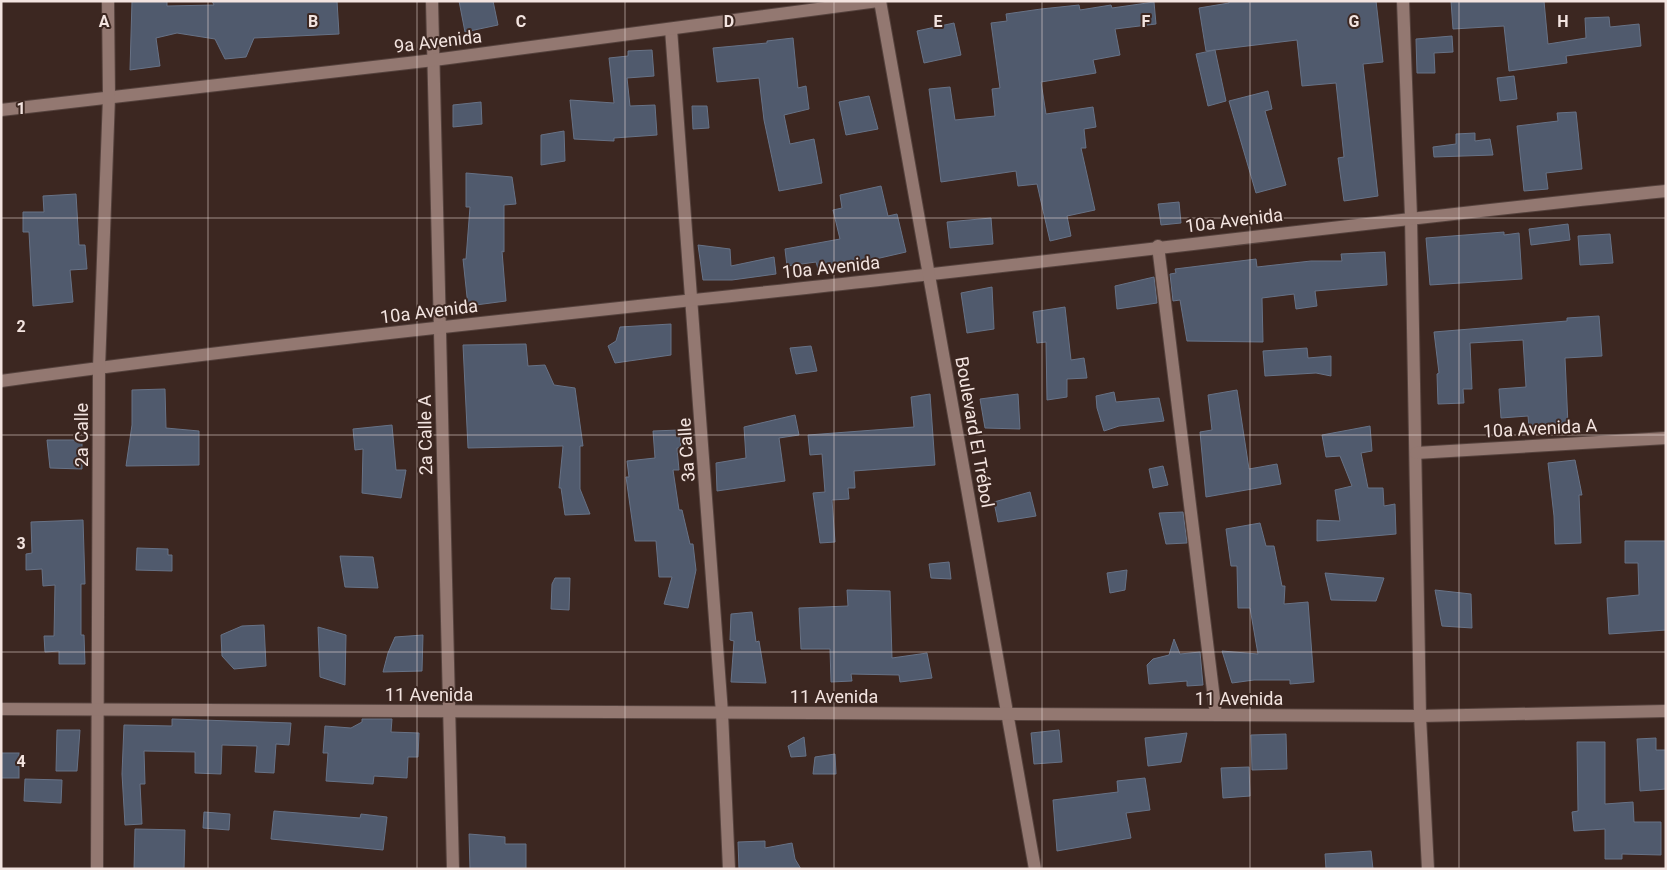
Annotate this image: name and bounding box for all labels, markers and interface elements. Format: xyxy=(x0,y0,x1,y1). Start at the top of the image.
text: A xyxy=(99,12,110,31)
text: B xyxy=(308,12,318,31)
text: C xyxy=(516,12,526,31)
text: D xyxy=(724,12,734,31)
text: E xyxy=(934,12,943,31)
text: F xyxy=(1142,12,1151,31)
text: G xyxy=(1349,12,1360,31)
text: H xyxy=(1557,12,1569,31)
street label: 9a Avenida xyxy=(393,25,483,57)
text: 1 xyxy=(16,99,26,118)
street label: 10a Avenida xyxy=(1184,204,1284,236)
street label: 10a Avenida xyxy=(781,251,881,283)
street label: 10a Avenida xyxy=(379,295,479,327)
text: 2 xyxy=(16,317,26,336)
street label: Boulevard El Trébol xyxy=(951,355,999,509)
street label: 2a Calle A xyxy=(414,394,436,475)
street label: 2a Calle xyxy=(71,403,92,467)
street label: 10a Avenida A xyxy=(1482,415,1598,441)
street label: 3a Calle xyxy=(673,417,699,483)
text: 3 xyxy=(16,534,26,553)
street label: 11 Avenida xyxy=(385,684,473,705)
street label: 11 Avenida xyxy=(790,686,878,707)
street label: 11 Avenida xyxy=(1195,688,1283,709)
text: 4 xyxy=(16,752,26,771)

